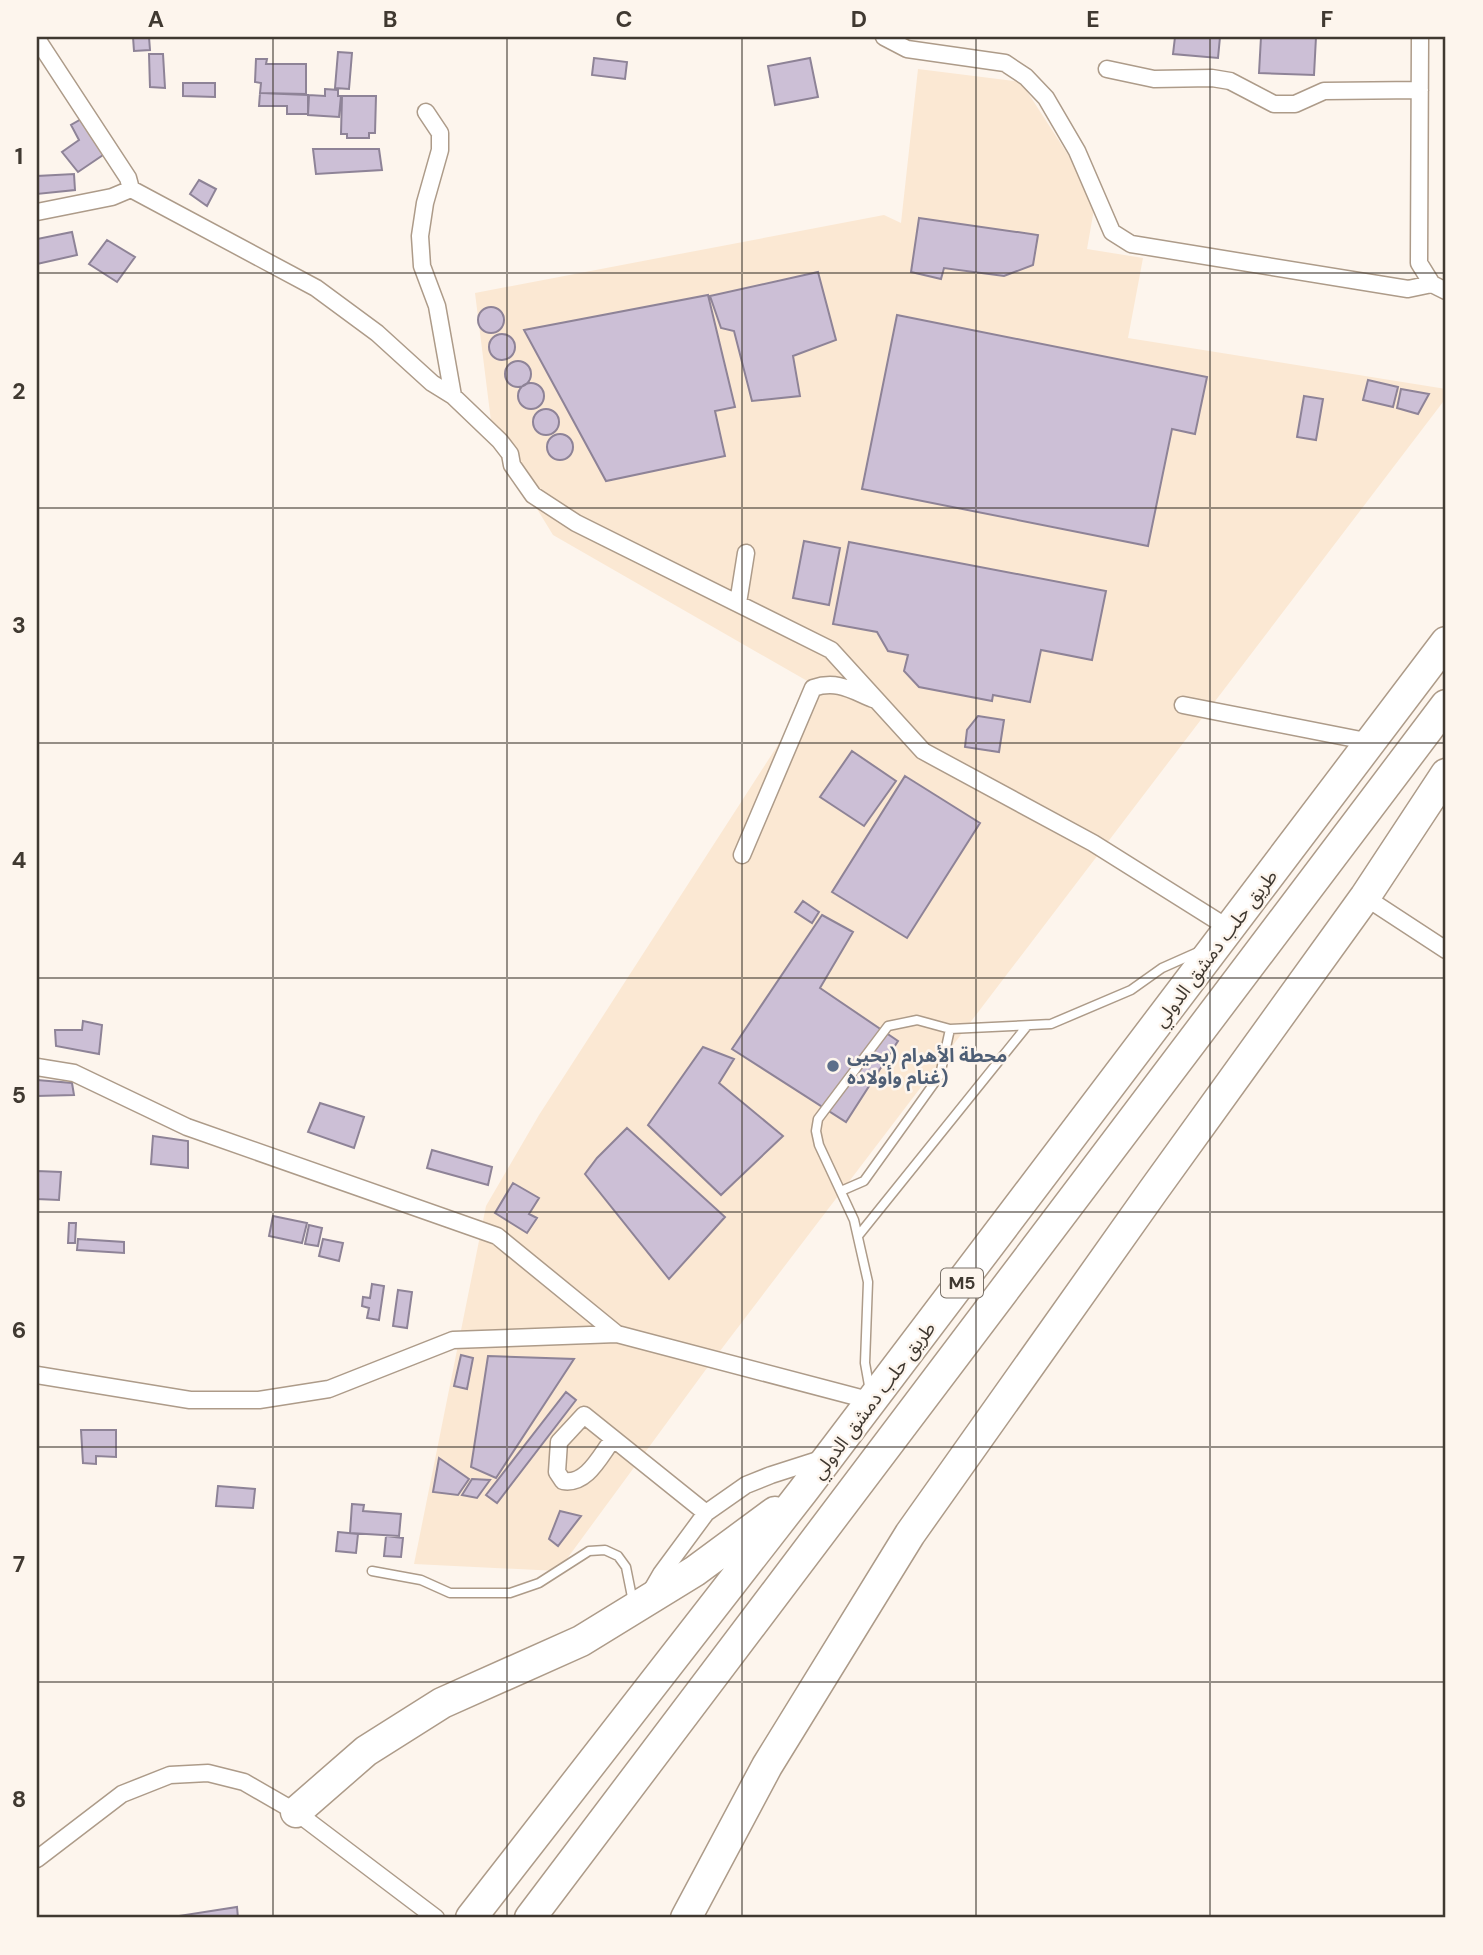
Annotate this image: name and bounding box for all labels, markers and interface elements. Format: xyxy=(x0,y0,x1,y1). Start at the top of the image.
text: A xyxy=(148,4,164,34)
text: B xyxy=(383,4,397,34)
text: C xyxy=(616,4,632,34)
text: D xyxy=(851,4,867,34)
text: E xyxy=(1086,4,1100,34)
text: F xyxy=(1321,4,1334,34)
text: 1 xyxy=(15,141,23,171)
text: 2 xyxy=(12,376,26,406)
text: 3 xyxy=(12,610,26,640)
text: 4 xyxy=(12,845,27,875)
street label: طريق حلب دمشق الدولي xyxy=(1148,864,1285,1034)
place label: محطة الأهرام (يحيى غنام وأولاده) xyxy=(847,1043,1007,1092)
marker: محطة الأهرام (يحيى غنام وأولاده) xyxy=(825,1058,841,1074)
text: 5 xyxy=(12,1080,26,1110)
road number: M5 xyxy=(941,1268,983,1298)
text: 6 xyxy=(12,1315,26,1345)
street label: طريق حلب دمشق الدولي xyxy=(806,1316,943,1486)
text: 7 xyxy=(13,1549,25,1579)
text: 8 xyxy=(12,1784,26,1814)

